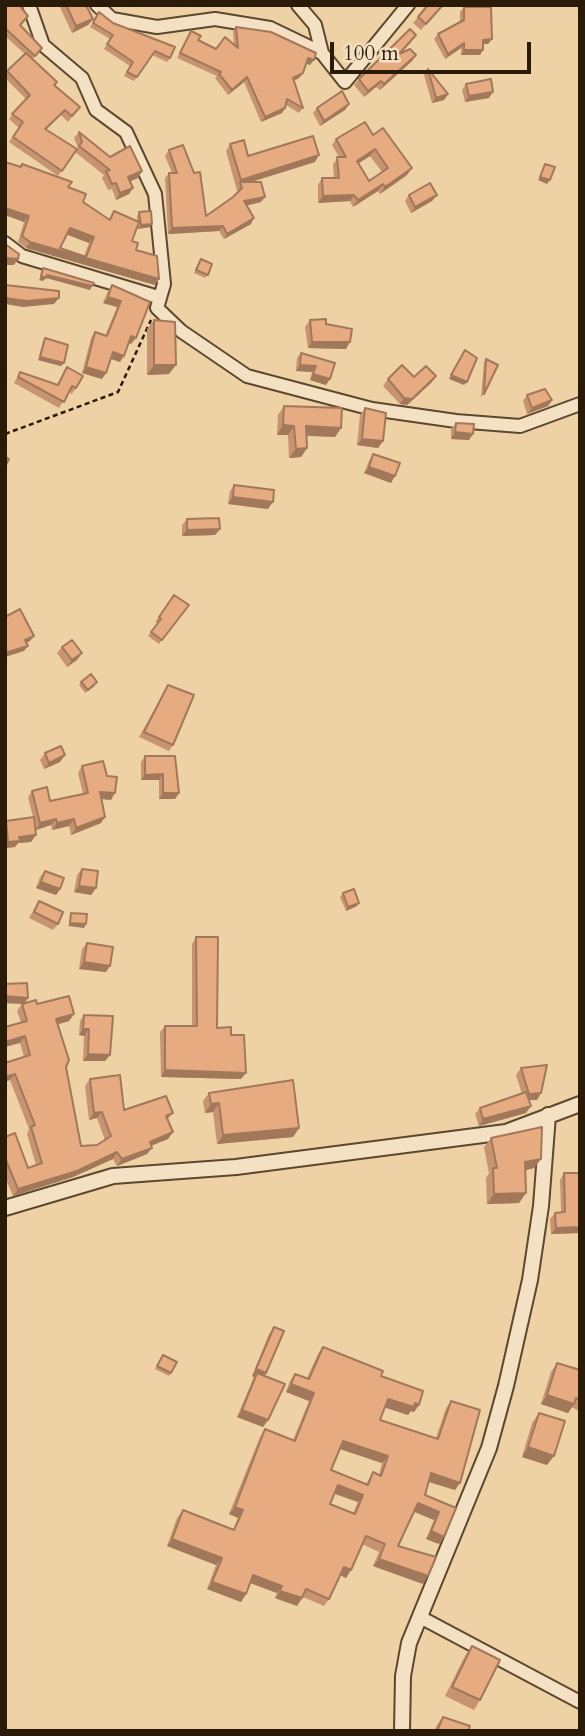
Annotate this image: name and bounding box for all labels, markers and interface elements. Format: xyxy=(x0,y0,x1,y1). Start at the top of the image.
scale bar xyxy=(333,28,534,72)
text: 100 m xyxy=(343,39,399,68)

